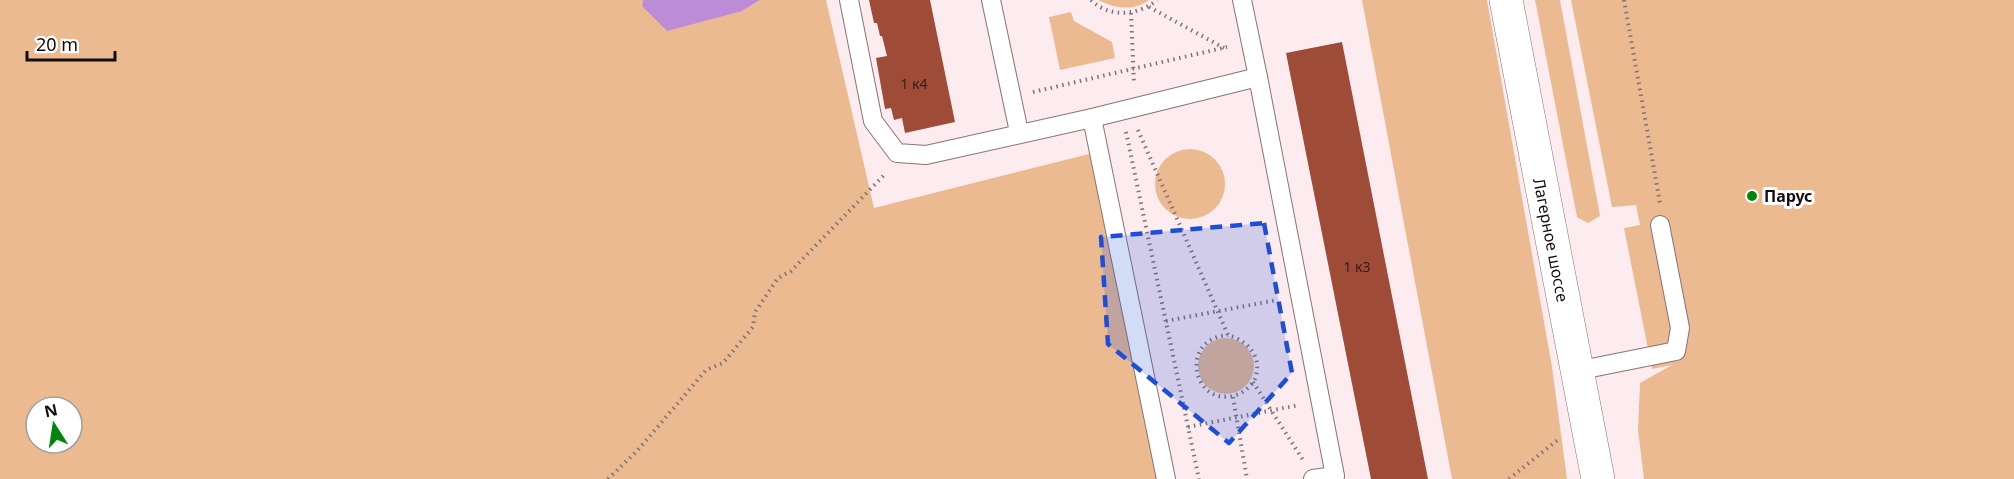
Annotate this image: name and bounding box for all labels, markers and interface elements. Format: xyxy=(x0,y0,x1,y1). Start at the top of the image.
scale bar xyxy=(27,24,116,62)
text: 20 m xyxy=(36,32,78,56)
house number: 1 к4 xyxy=(900,74,928,93)
street label: Лагерное шоссе xyxy=(1528,176,1574,304)
place label: Парус xyxy=(1764,185,1812,207)
marker: Парус xyxy=(1745,189,1759,203)
house number: 1 к3 xyxy=(1343,257,1371,276)
north arrow xyxy=(24,395,84,455)
text: N xyxy=(42,398,60,422)

